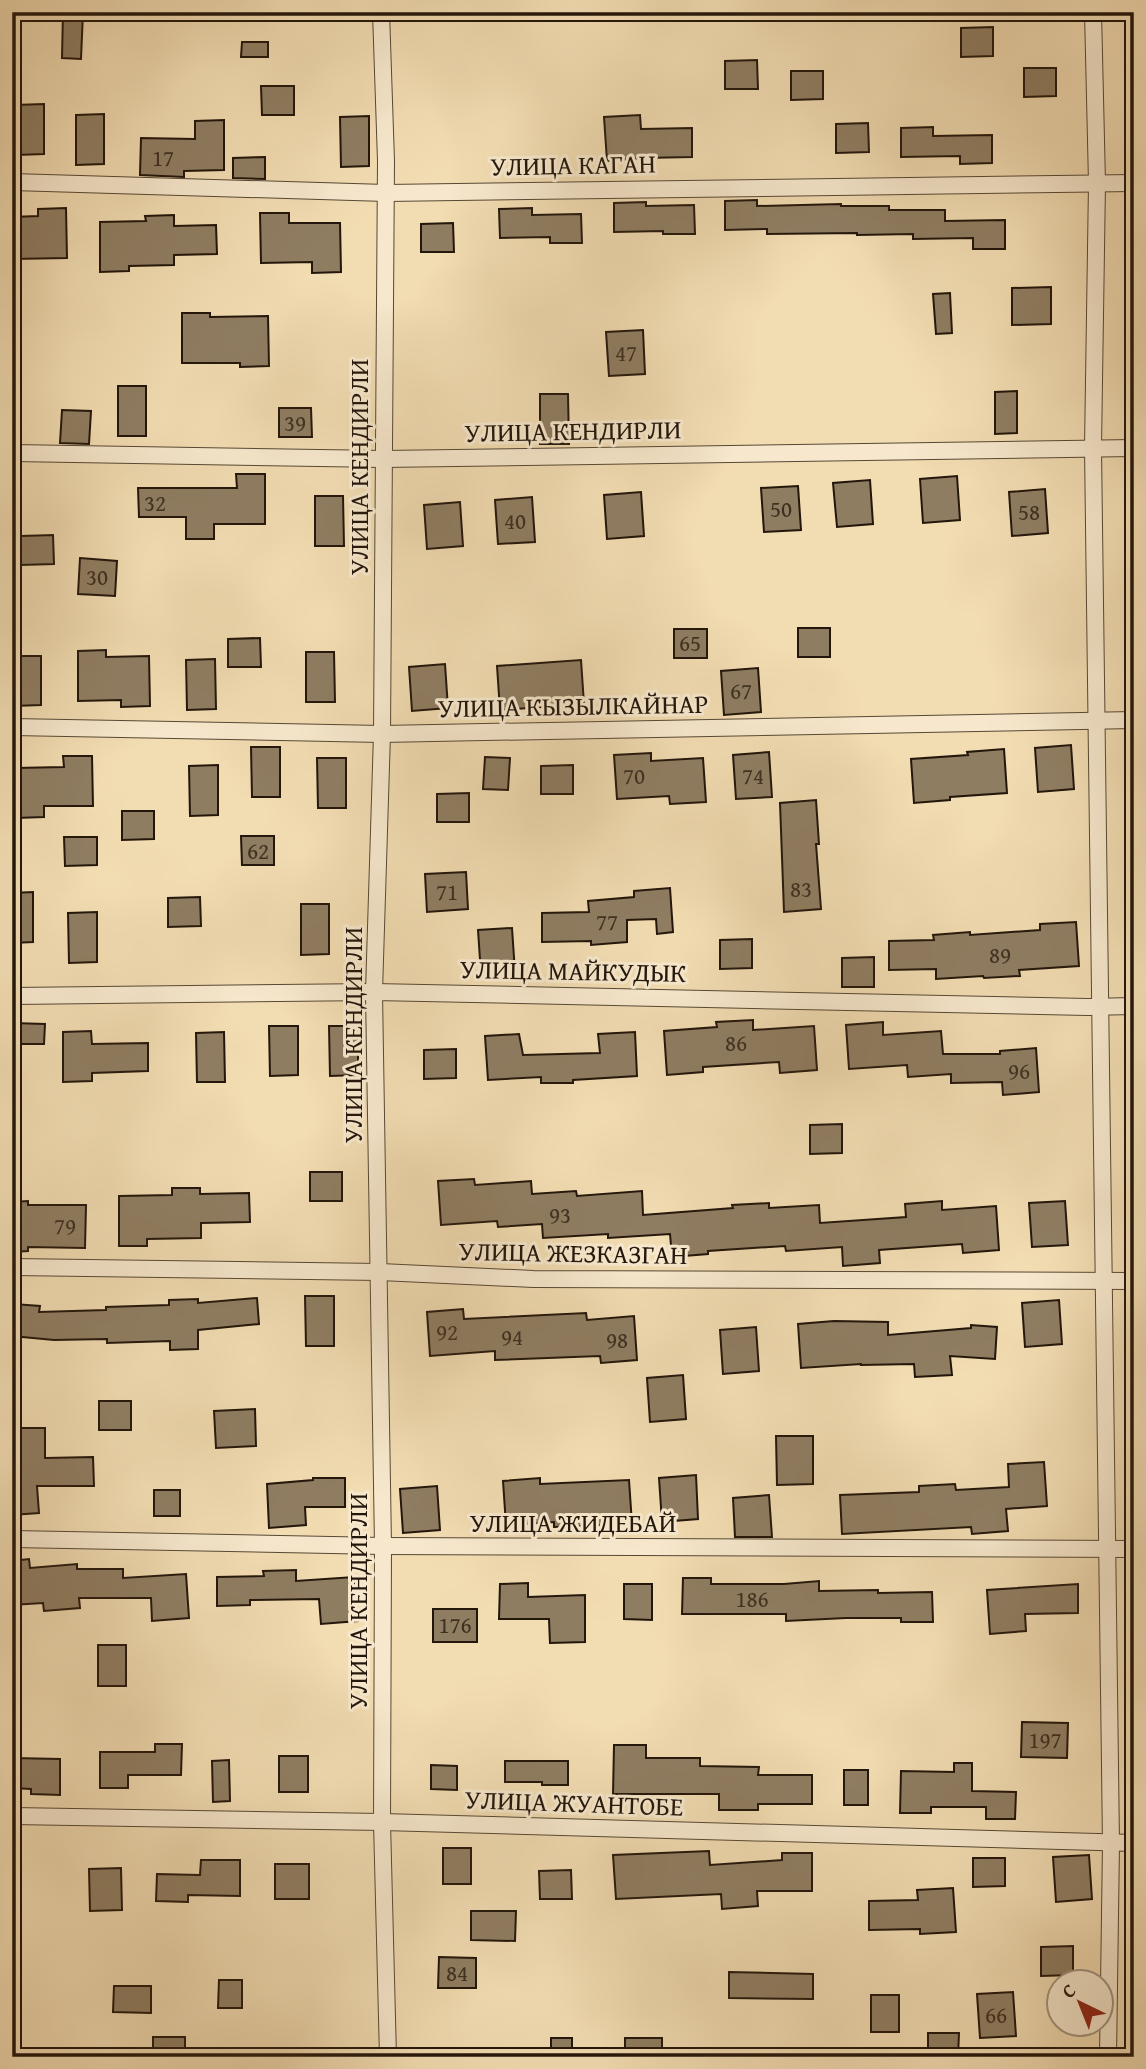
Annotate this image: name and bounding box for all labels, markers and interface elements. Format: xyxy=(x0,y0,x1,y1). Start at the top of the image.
house number: 17 xyxy=(152,141,174,174)
street label: УЛИЦА КАГАН xyxy=(490,144,656,185)
house number: 47 xyxy=(615,336,637,369)
street label: УЛИЦА КЕНДИРЛИ xyxy=(339,359,378,575)
house number: 39 xyxy=(284,406,306,439)
street label: УЛИЦА КЕНДИРЛИ xyxy=(464,409,682,452)
house number: 32 xyxy=(144,486,166,519)
house number: 50 xyxy=(770,492,792,525)
house number: 58 xyxy=(1018,495,1040,528)
house number: 40 xyxy=(504,504,526,537)
house number: 30 xyxy=(86,560,108,593)
house number: 65 xyxy=(679,626,701,659)
house number: 67 xyxy=(730,674,752,707)
street label: УЛИЦА КЫЗЫЛКАЙНАР xyxy=(437,684,709,727)
house number: 70 xyxy=(623,759,645,792)
house number: 74 xyxy=(742,759,764,792)
house number: 62 xyxy=(247,834,269,867)
house number: 83 xyxy=(790,872,812,905)
house number: 71 xyxy=(436,875,458,908)
house number: 77 xyxy=(596,905,618,938)
street label: УЛИЦА КЕНДИРЛИ xyxy=(333,927,372,1143)
house number: 89 xyxy=(989,938,1011,971)
street label: УЛИЦА МАЙКУДЫК xyxy=(460,949,687,992)
house number: 86 xyxy=(725,1026,747,1059)
house number: 96 xyxy=(1008,1054,1030,1087)
house number: 93 xyxy=(549,1198,571,1231)
house number: 79 xyxy=(54,1209,76,1242)
street label: УЛИЦА ЖЕЗКАЗГАН xyxy=(458,1231,688,1274)
house number: 92 xyxy=(436,1315,458,1348)
house number: 94 xyxy=(501,1320,523,1353)
house number: 98 xyxy=(606,1323,628,1356)
street label: УЛИЦА КЕНДИРЛИ xyxy=(338,1493,377,1709)
street label: УЛИЦА ЖИДЕБАЙ xyxy=(470,1503,676,1542)
house number: 186 xyxy=(735,1582,769,1615)
house number: 176 xyxy=(438,1608,472,1641)
house number: 197 xyxy=(1028,1723,1062,1756)
street label: УЛИЦА ЖУАНТОБЕ xyxy=(464,1779,684,1826)
house number: 84 xyxy=(446,1956,468,1989)
north arrow xyxy=(1044,1968,1114,2038)
text: С xyxy=(1055,1976,1082,2004)
house number: 66 xyxy=(985,1998,1007,2031)

